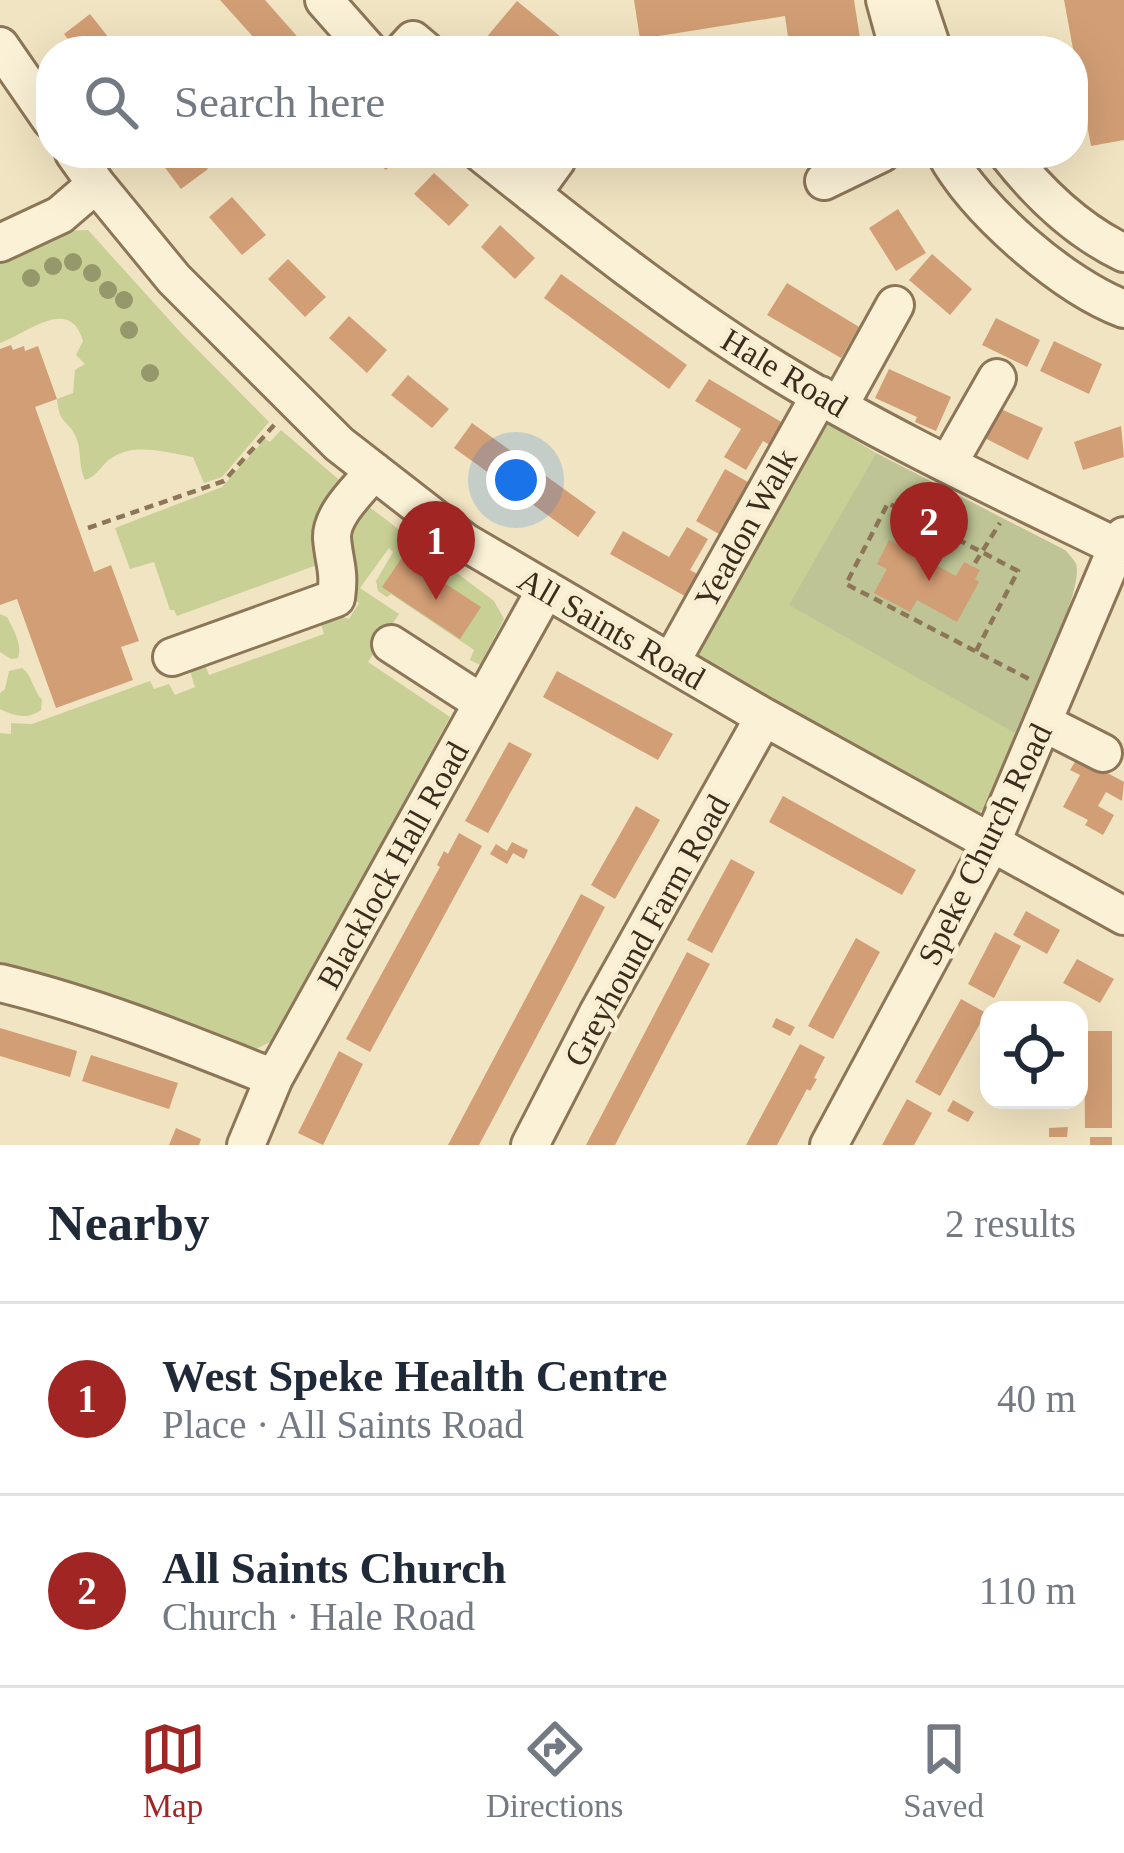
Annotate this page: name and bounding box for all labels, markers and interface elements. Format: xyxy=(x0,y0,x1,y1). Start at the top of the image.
search box xyxy=(36,36,1088,168)
icon: search xyxy=(78,69,144,135)
text: Search here xyxy=(174,77,385,127)
street label: Hale Road xyxy=(715,321,854,425)
street label: Yeadon Walk xyxy=(688,442,804,614)
your location xyxy=(486,450,546,510)
pin: 2 xyxy=(890,482,968,581)
pin: 1 xyxy=(397,501,475,600)
street label: All Saints Road xyxy=(512,561,711,697)
street label: Speke Church Road xyxy=(911,717,1059,971)
street label: Blacklock Hall Road xyxy=(310,735,476,995)
street label: Greyhound Farm Road xyxy=(557,788,737,1072)
map controls xyxy=(980,1001,1088,1109)
button: locate xyxy=(980,1001,1088,1109)
text: Nearby xyxy=(48,1195,209,1251)
text: 2 results xyxy=(945,1202,1076,1245)
text: West Speke Health Centre xyxy=(162,1351,667,1401)
text: 1 xyxy=(77,1377,97,1420)
text: 40 m xyxy=(997,1377,1076,1420)
text: Place · All Saints Road xyxy=(162,1403,524,1446)
text: All Saints Church xyxy=(162,1543,506,1593)
text: 2 xyxy=(77,1569,97,1612)
text: 110 m xyxy=(979,1569,1076,1612)
text: Church · Hale Road xyxy=(162,1595,475,1638)
tab: Map xyxy=(140,1716,206,1825)
tab: Directions xyxy=(486,1716,623,1825)
tab: Saved xyxy=(903,1716,984,1825)

